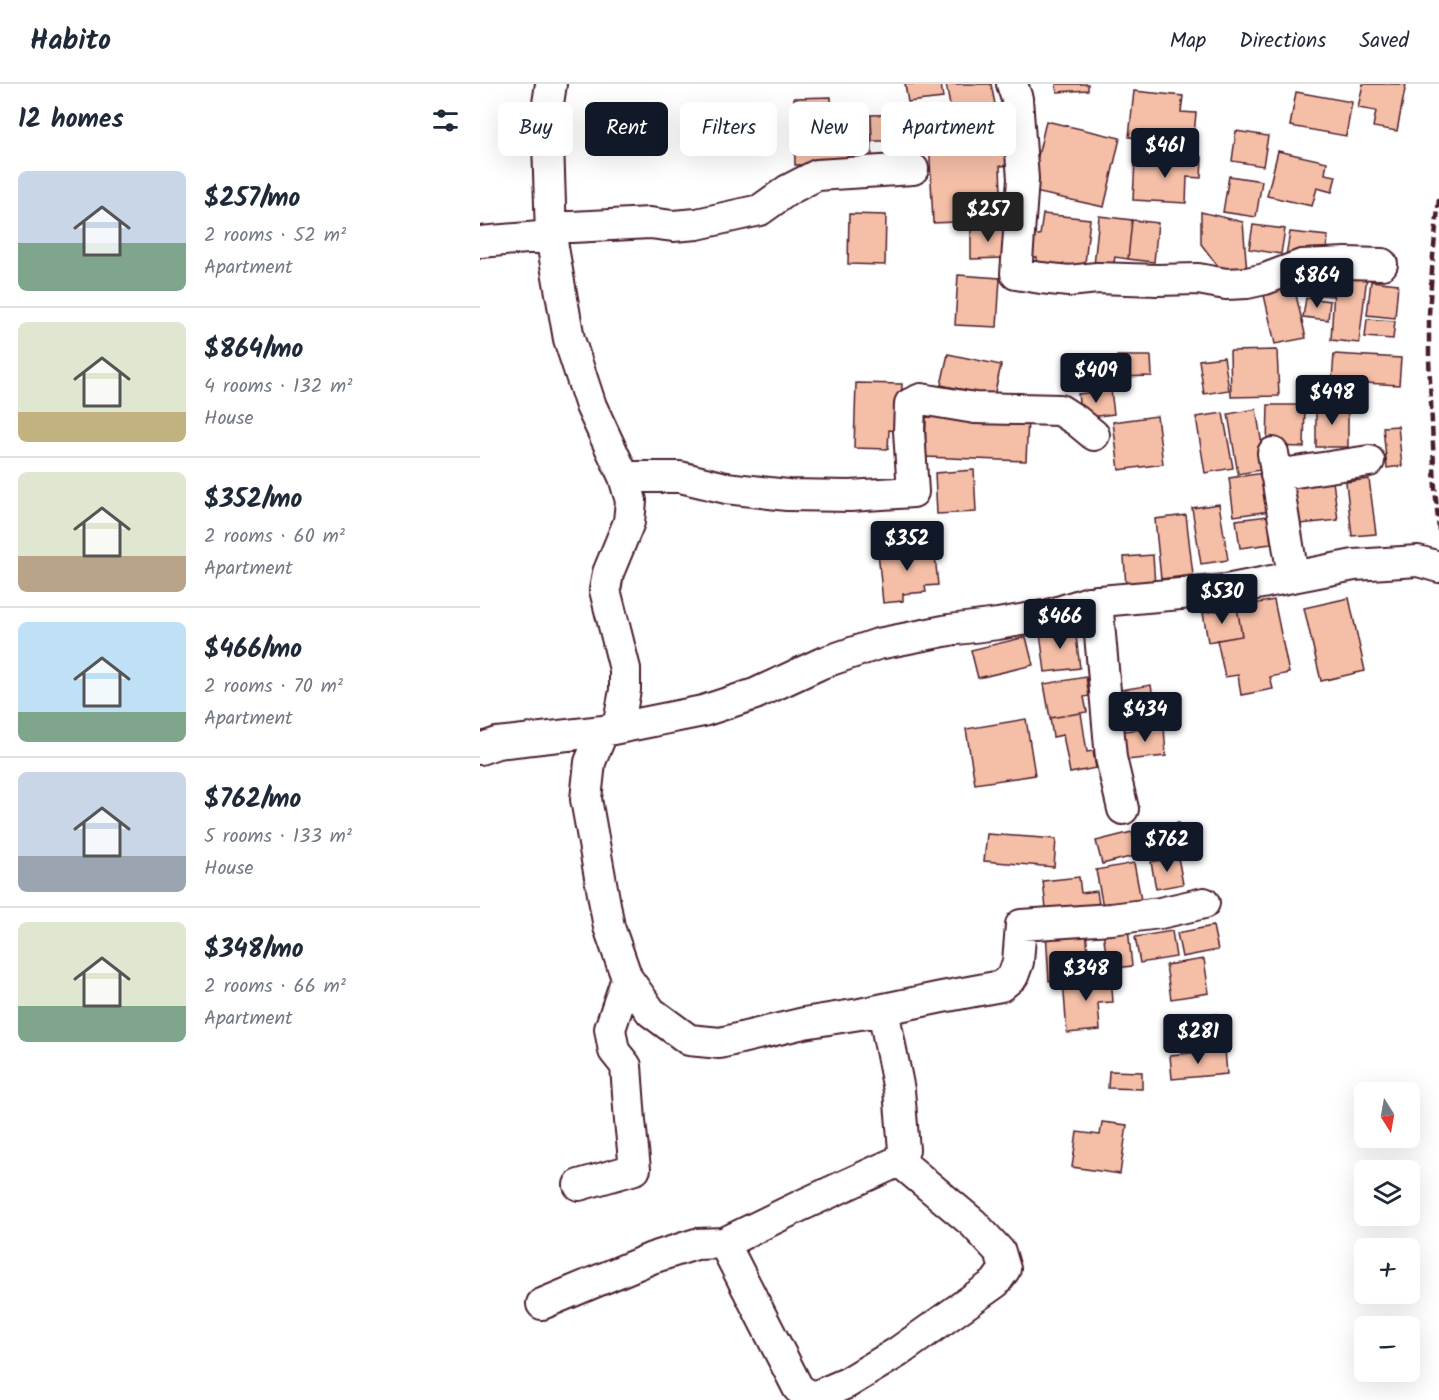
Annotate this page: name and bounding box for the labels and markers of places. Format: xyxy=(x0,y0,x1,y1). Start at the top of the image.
pin: $461 xyxy=(1129,128,1201,179)
pin: $257 xyxy=(952,192,1024,243)
pin: $864 xyxy=(1281,258,1353,309)
pin: $409 xyxy=(1060,353,1132,404)
pin: $498 xyxy=(1296,375,1368,426)
pin: $352 xyxy=(871,521,943,572)
pin: $530 xyxy=(1186,574,1258,625)
pin: $466 xyxy=(1024,599,1096,650)
pin: $434 xyxy=(1109,692,1181,743)
pin: $762 xyxy=(1131,822,1203,873)
pin: $348 xyxy=(1050,951,1122,1002)
pin: $281 xyxy=(1162,1014,1234,1065)

